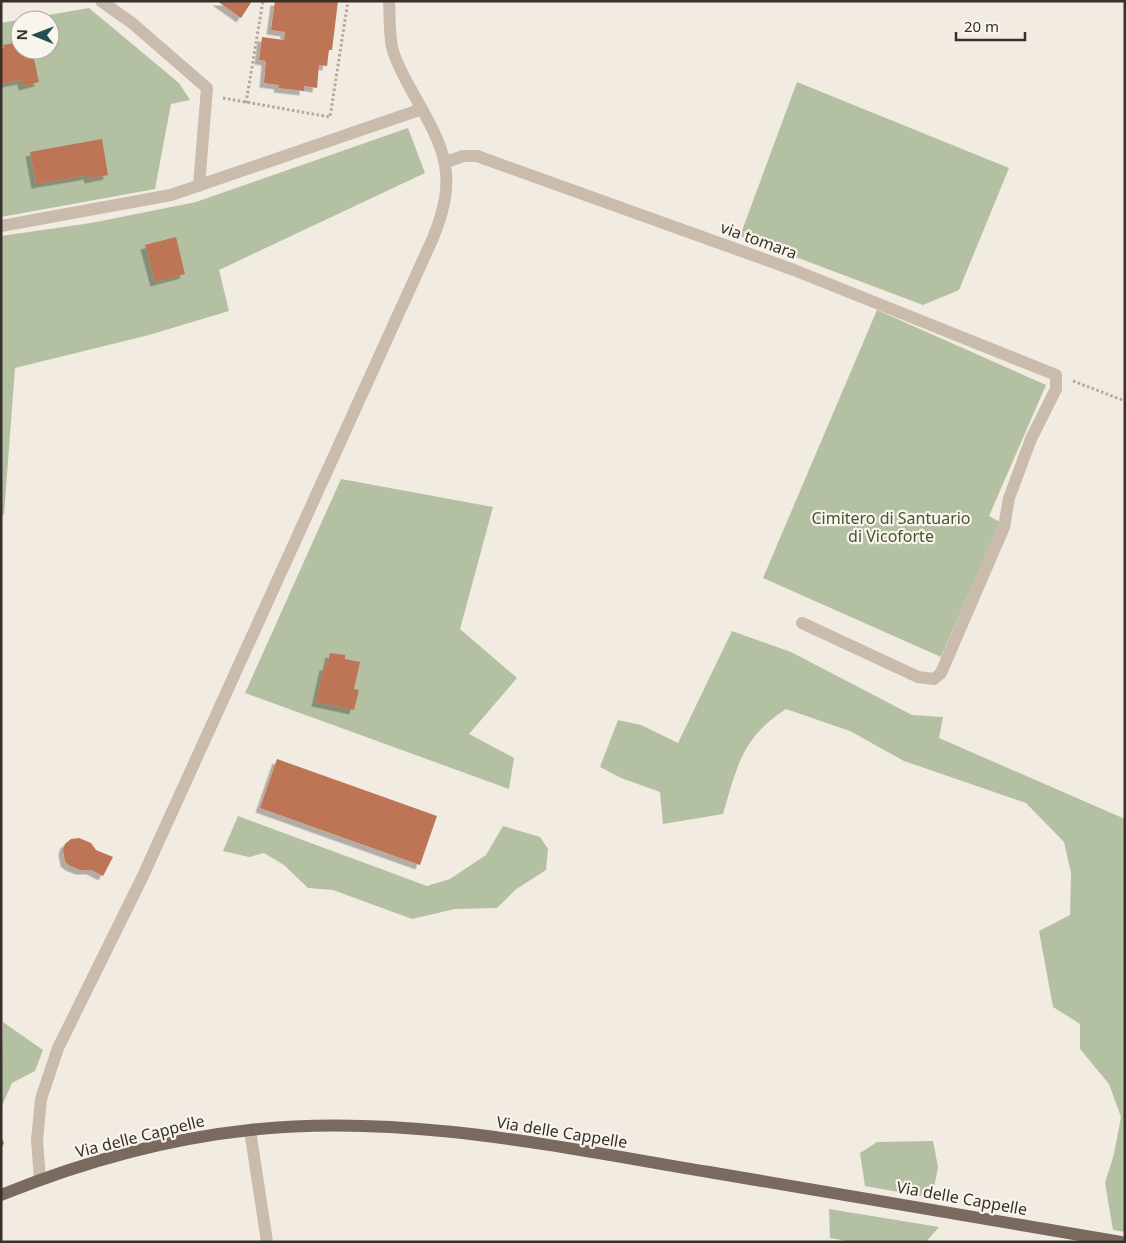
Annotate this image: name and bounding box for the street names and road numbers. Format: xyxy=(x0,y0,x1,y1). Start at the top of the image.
street label: via tomara xyxy=(718,216,800,264)
street label: Via delle Cappelle xyxy=(73,1109,207,1163)
street label: Via delle Cappelle xyxy=(495,1111,629,1153)
street label: Via delle Cappelle xyxy=(895,1176,1029,1220)

